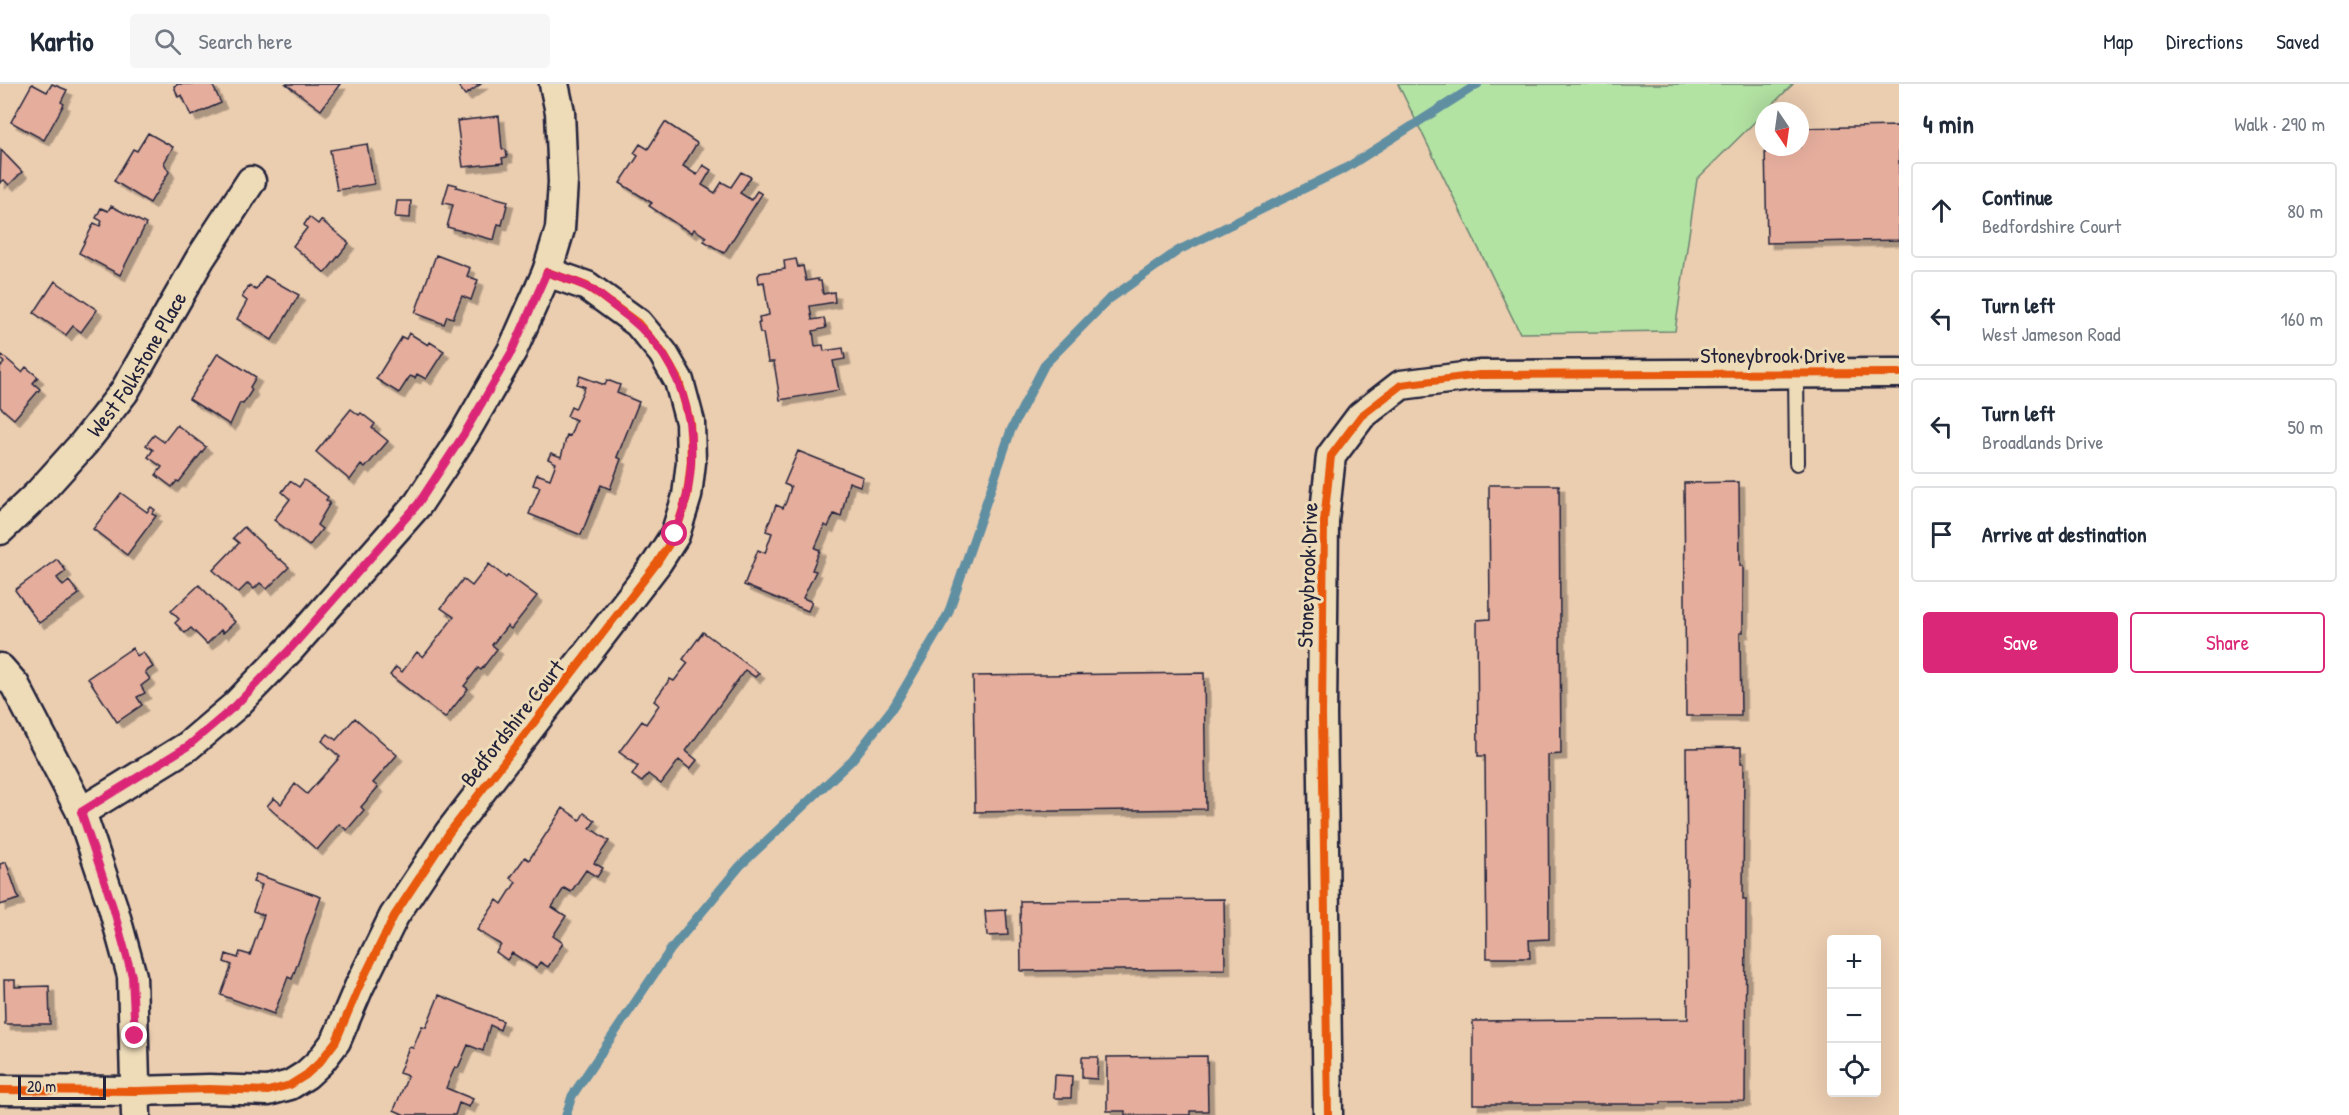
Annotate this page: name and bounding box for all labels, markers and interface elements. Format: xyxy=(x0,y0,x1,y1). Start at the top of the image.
search box xyxy=(130,14,550,68)
text: Kartio xyxy=(30,22,94,60)
icon: search xyxy=(151,25,184,58)
text: Search here xyxy=(199,26,293,56)
text: Map xyxy=(2103,27,2133,56)
text: Directions xyxy=(2166,27,2243,56)
text: Saved xyxy=(2276,27,2319,56)
north arrow xyxy=(1755,102,1809,156)
text: 4 min xyxy=(1923,106,1974,141)
text: Walk · 290 m xyxy=(2234,110,2325,137)
text: Continue xyxy=(1982,182,2053,212)
icon: ahead xyxy=(1925,194,1958,227)
text: 80 m xyxy=(2287,197,2323,224)
text: Bedfordshire Court xyxy=(1982,212,2121,239)
street label: West Folkstone Place xyxy=(79,286,193,443)
text: Turn left xyxy=(1982,290,2055,320)
icon: left xyxy=(1925,302,1958,335)
text: 160 m xyxy=(2281,305,2323,332)
text: West Jameson Road xyxy=(1982,320,2120,347)
street label: Stoneybrook Drive xyxy=(1700,340,1846,370)
text: Turn left xyxy=(1982,398,2055,428)
icon: left xyxy=(1925,410,1958,443)
text: 50 m xyxy=(2287,413,2323,440)
text: Broadlands Drive xyxy=(1982,428,2103,455)
street label: Stoneybrook Drive xyxy=(1289,502,1325,648)
icon: arrive xyxy=(1925,518,1958,551)
text: Arrive at destination xyxy=(1982,519,2147,549)
route start xyxy=(661,520,687,546)
button: Save xyxy=(1923,612,2118,673)
button: Share xyxy=(2130,612,2325,673)
street label: Bedfordshire Court xyxy=(453,653,571,793)
map controls xyxy=(1827,935,1881,1097)
button: + xyxy=(1827,935,1881,989)
button: − xyxy=(1827,989,1881,1043)
route end xyxy=(121,1022,147,1048)
button: locate xyxy=(1827,1043,1881,1097)
scale bar xyxy=(18,1073,106,1100)
text: 20 m xyxy=(27,1075,56,1097)

